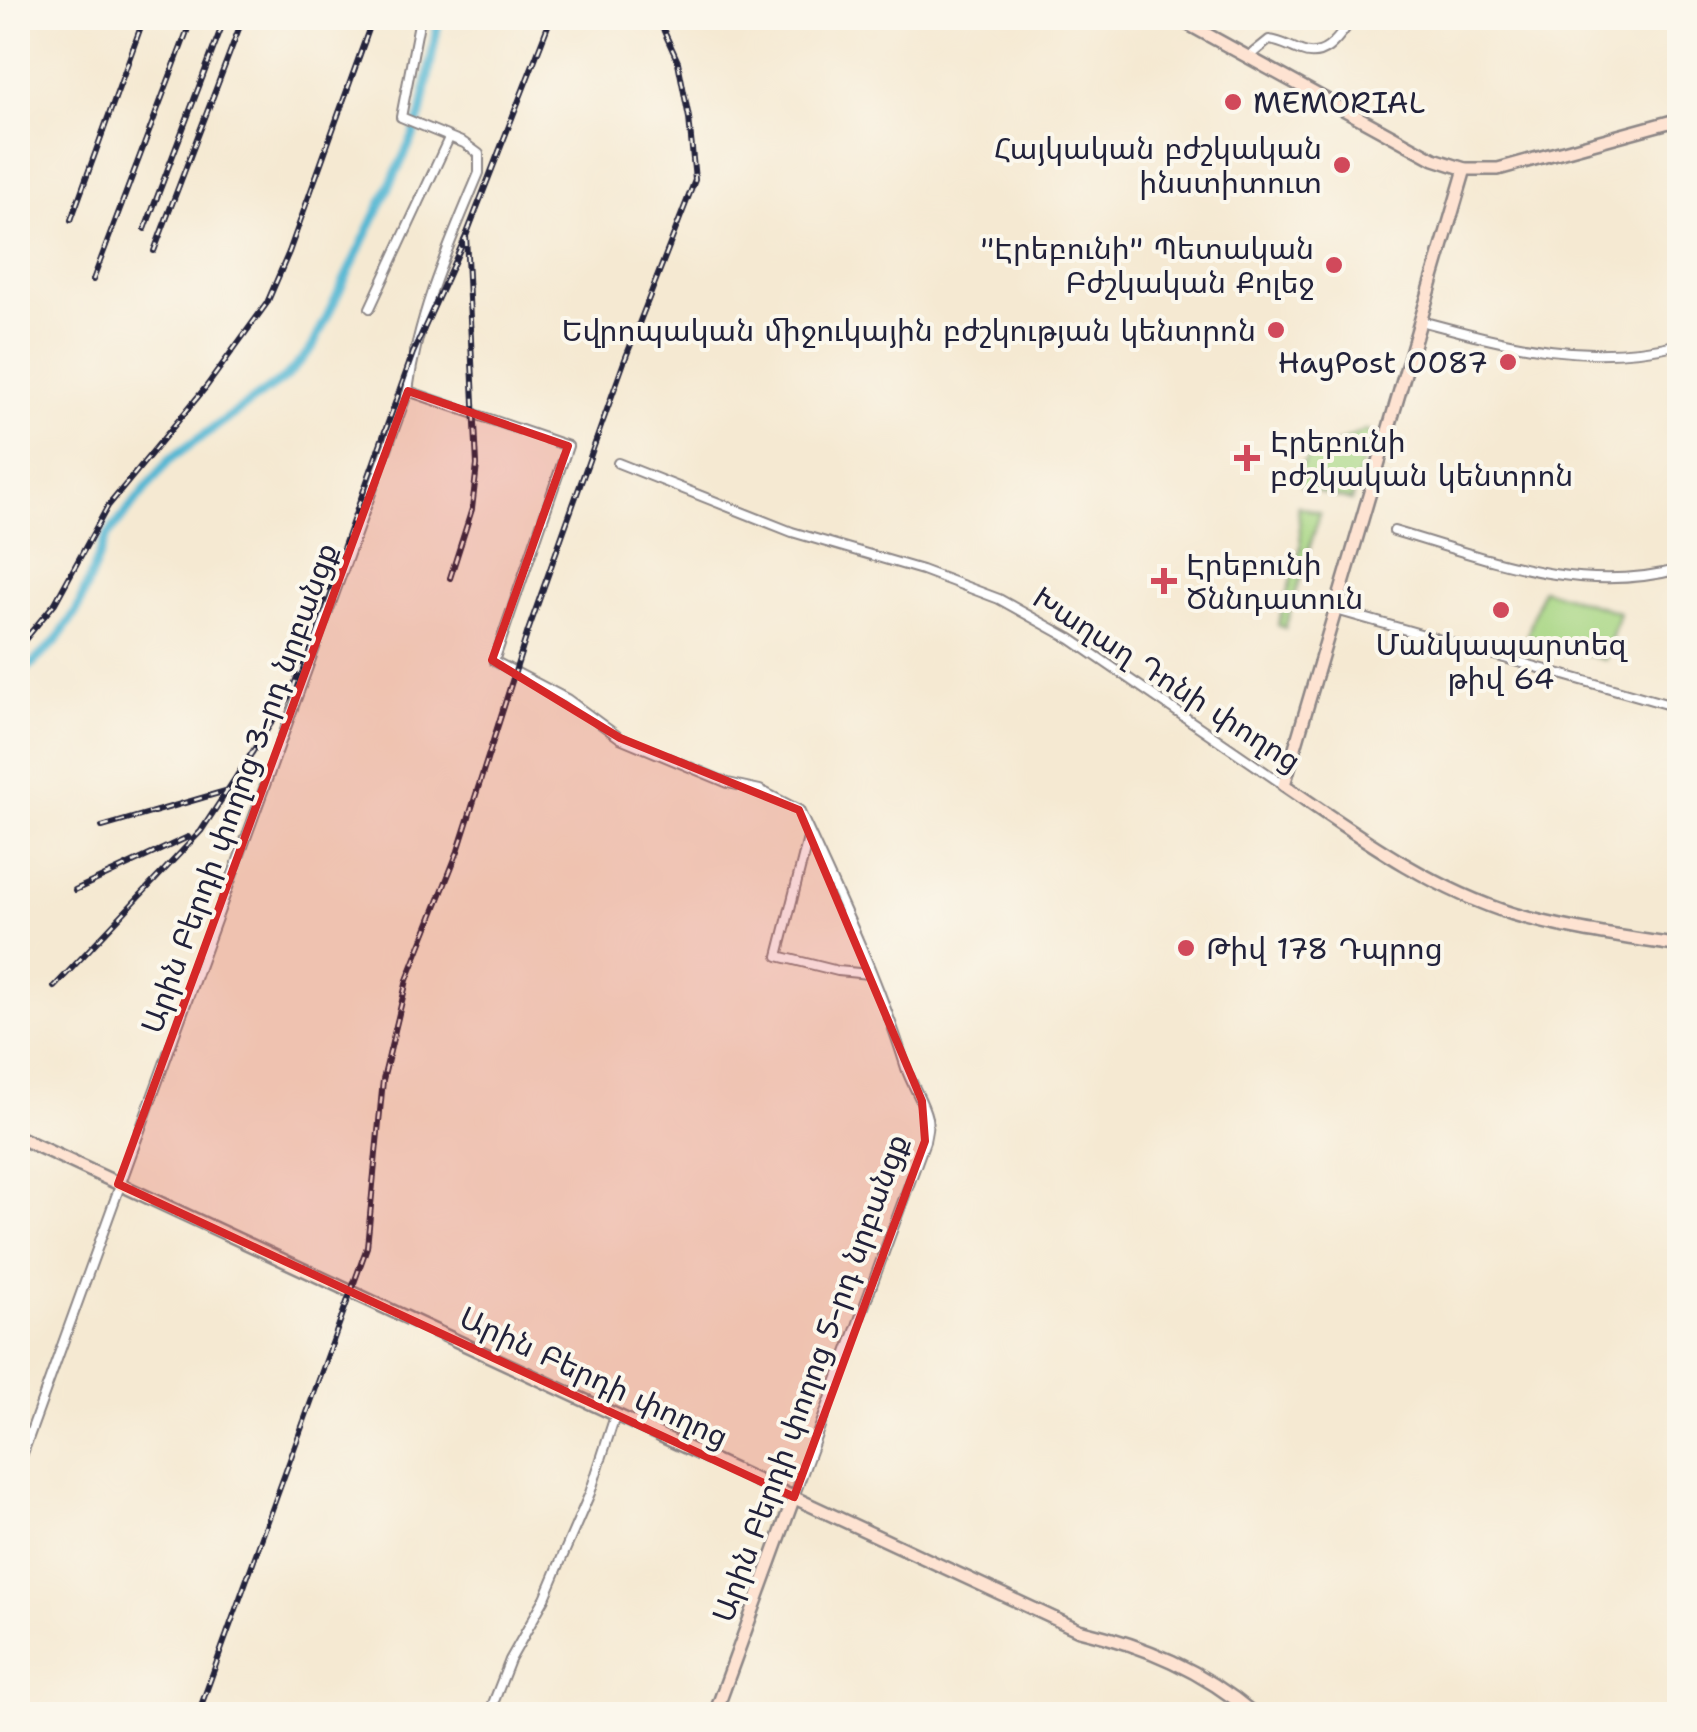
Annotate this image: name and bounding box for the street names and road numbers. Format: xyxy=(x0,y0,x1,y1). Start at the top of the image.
street label: Արին Բերդի փողոց 3-րդ նրբանցք xyxy=(131,537,347,1039)
street label: Խաղաղ Դոնի փողոց xyxy=(1025,577,1309,781)
street label: Արին Բերդի փողոց 5-րդ նրբանցք xyxy=(702,1128,918,1628)
street label: Արին Բերդի փողոց xyxy=(453,1297,735,1457)

